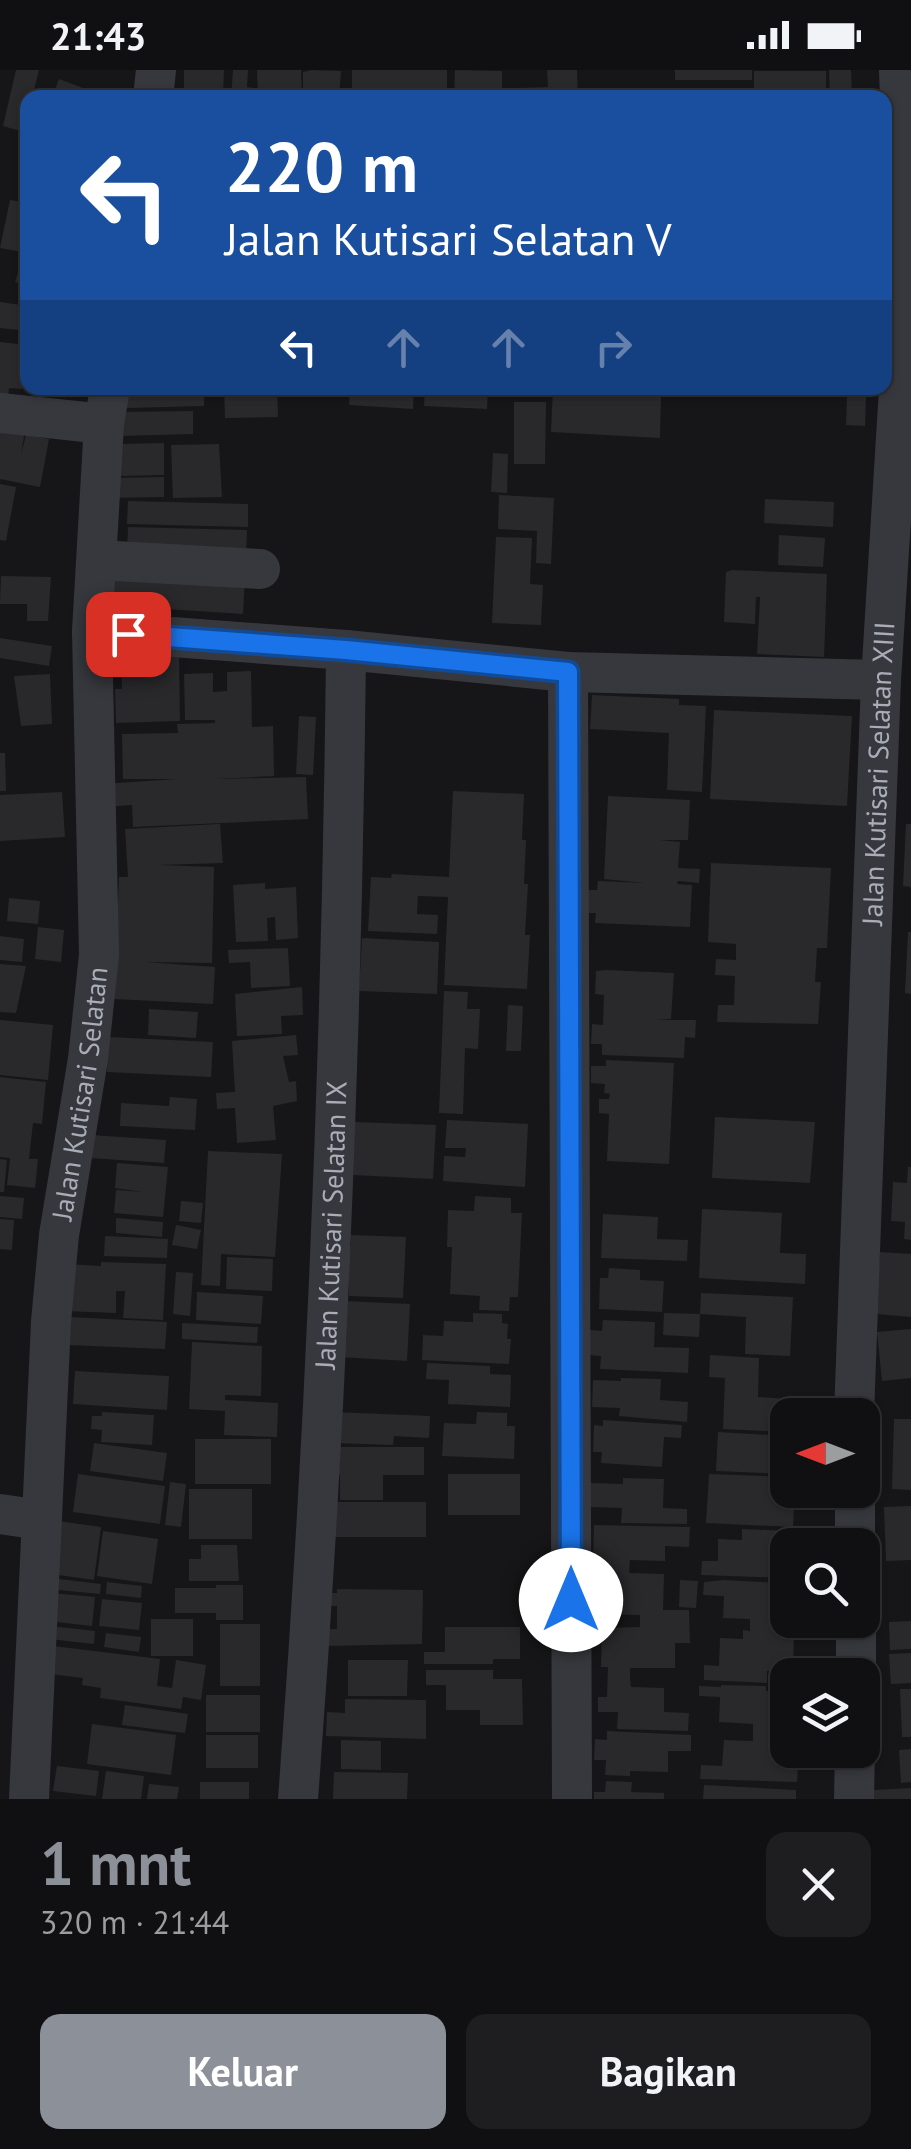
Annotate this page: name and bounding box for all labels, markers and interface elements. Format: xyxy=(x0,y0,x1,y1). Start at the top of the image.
text: 21:43 xyxy=(50,11,146,60)
text: 220 m xyxy=(225,121,418,211)
icon: left xyxy=(60,130,190,260)
text: Jalan Kutisari Selatan V xyxy=(225,209,672,267)
icon: left xyxy=(271,320,326,375)
icon: ahead xyxy=(376,320,431,375)
icon: ahead xyxy=(481,320,536,375)
icon: right xyxy=(586,320,641,375)
pin xyxy=(86,592,171,677)
icon: arrive xyxy=(101,607,156,662)
street label: Jalan Kutisari Selatan XIII xyxy=(853,620,903,927)
street label: Jalan Kutisari Selatan xyxy=(43,965,116,1224)
street label: Jalan Kutisari Selatan IX xyxy=(306,1080,355,1371)
north arrow xyxy=(770,1398,880,1508)
map controls xyxy=(770,1398,880,1768)
button: search xyxy=(770,1528,880,1638)
position arrow xyxy=(519,1548,623,1652)
button: layers xyxy=(770,1658,880,1768)
text: 1 mnt xyxy=(40,1824,191,1902)
button: close xyxy=(766,1832,871,1937)
text: 320 m · 21:44 xyxy=(40,1901,229,1943)
button: Keluar xyxy=(40,2014,446,2129)
button: Bagikan xyxy=(466,2014,871,2129)

